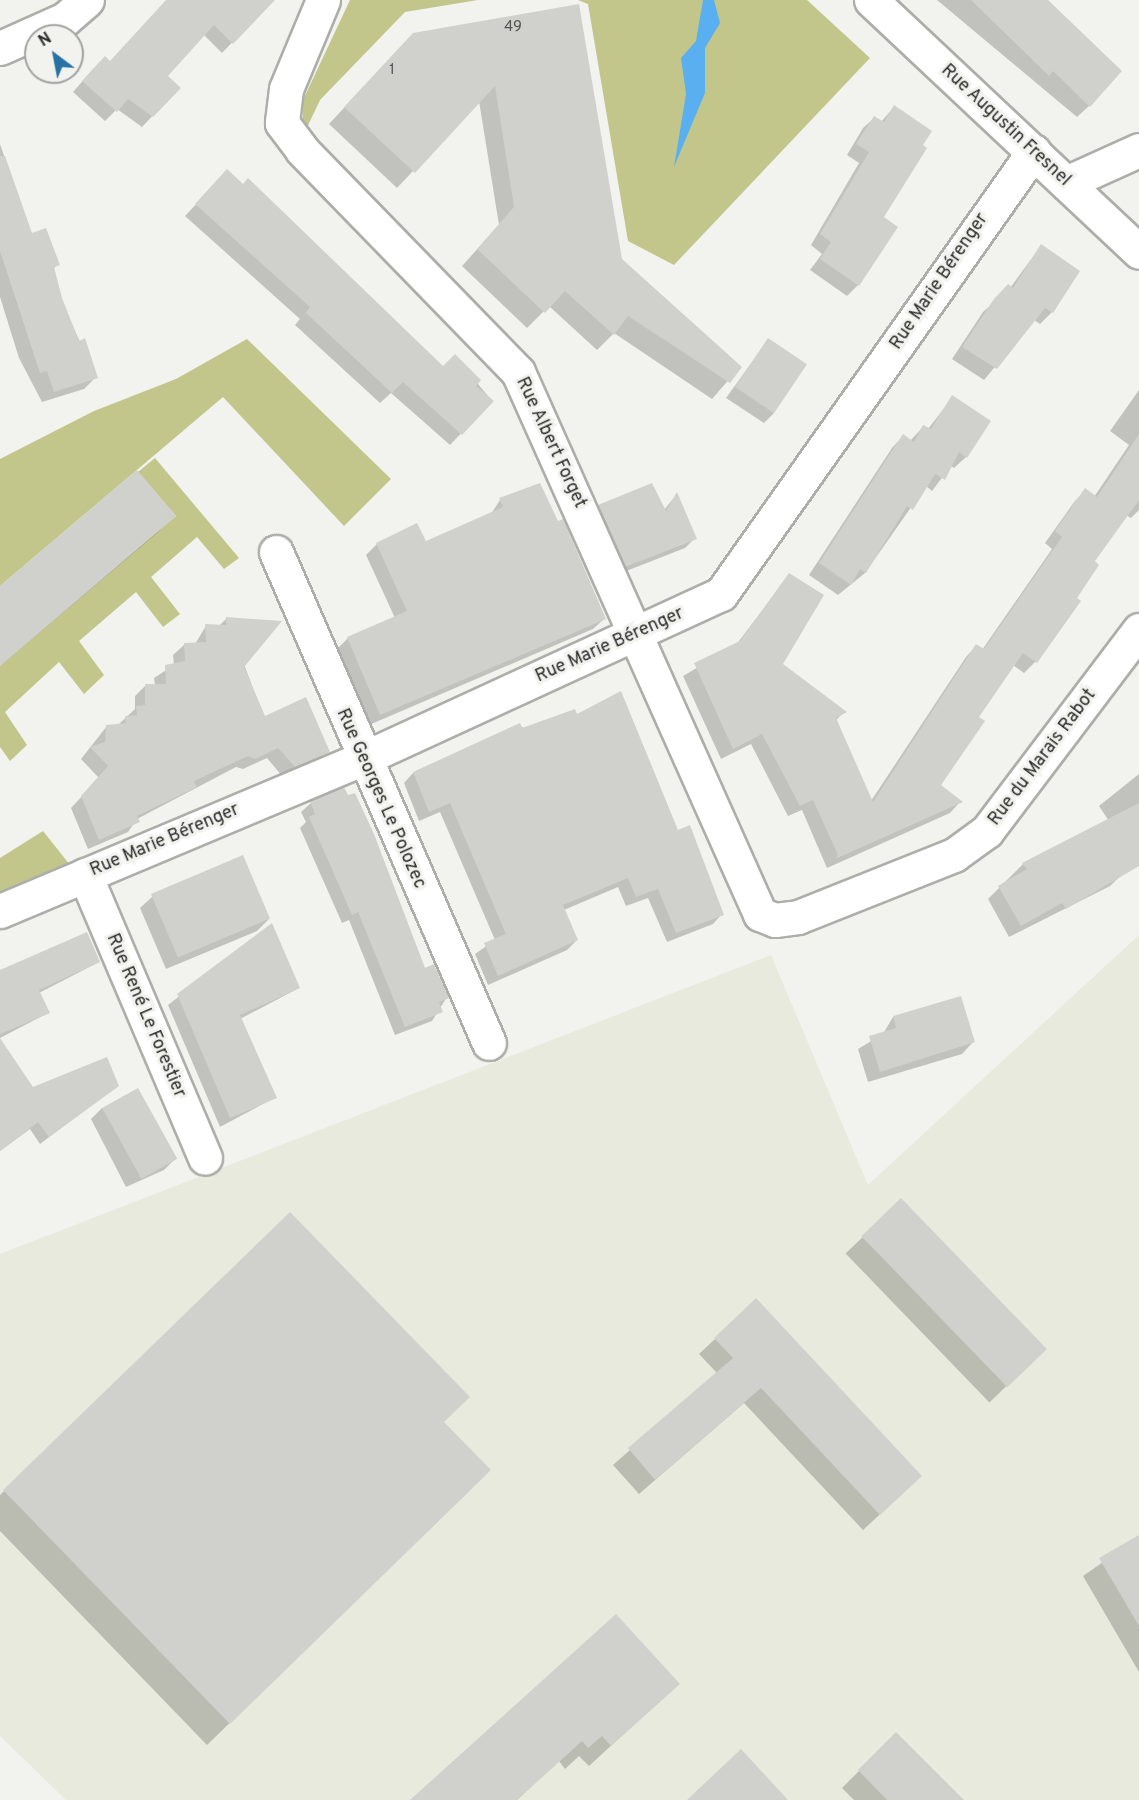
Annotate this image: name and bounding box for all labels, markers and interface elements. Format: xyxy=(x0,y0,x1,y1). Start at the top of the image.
house number: 49 xyxy=(504,19,522,37)
north arrow xyxy=(24,24,84,84)
text: N xyxy=(35,29,56,52)
street label: Rue Augustin Fresnel xyxy=(936,60,1074,192)
house number: 1 xyxy=(389,62,395,80)
street label: Rue Marie Bérenger xyxy=(886,210,994,354)
street label: Rue Albert Forget xyxy=(510,374,590,512)
street label: Rue Marie Bérenger xyxy=(532,604,688,688)
street label: Rue du Marais Rabot xyxy=(985,685,1101,831)
street label: Rue Georges Le Polozec xyxy=(331,706,429,892)
street label: Rue Marie Bérenger xyxy=(87,800,243,882)
street label: Rue René Le Forestier xyxy=(101,931,189,1101)

